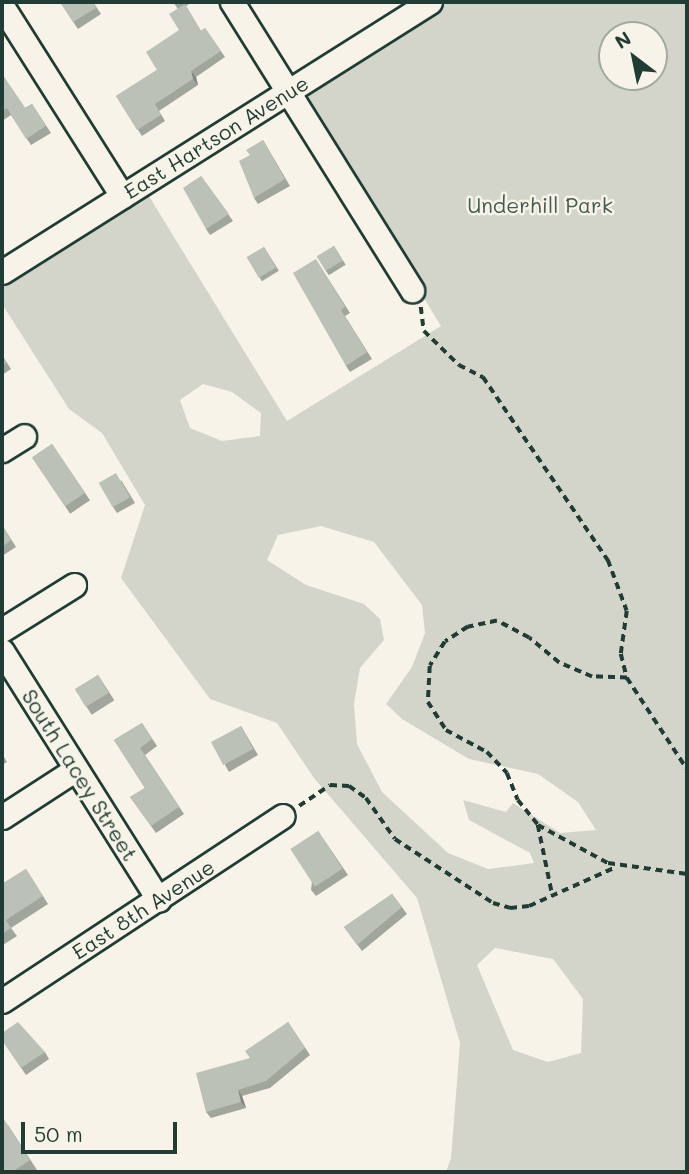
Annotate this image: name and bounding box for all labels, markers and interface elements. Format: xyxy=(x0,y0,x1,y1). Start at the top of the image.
north arrow xyxy=(598,21,668,91)
text: N xyxy=(610,25,635,54)
street label: East Hartson Avenue xyxy=(119,70,313,204)
park label: Underhill Park xyxy=(467,192,613,218)
street label: South Lacey Street xyxy=(17,685,143,865)
street label: East 8th Avenue xyxy=(67,854,219,964)
scale bar xyxy=(24,1108,180,1152)
text: 50 m xyxy=(34,1120,83,1147)

